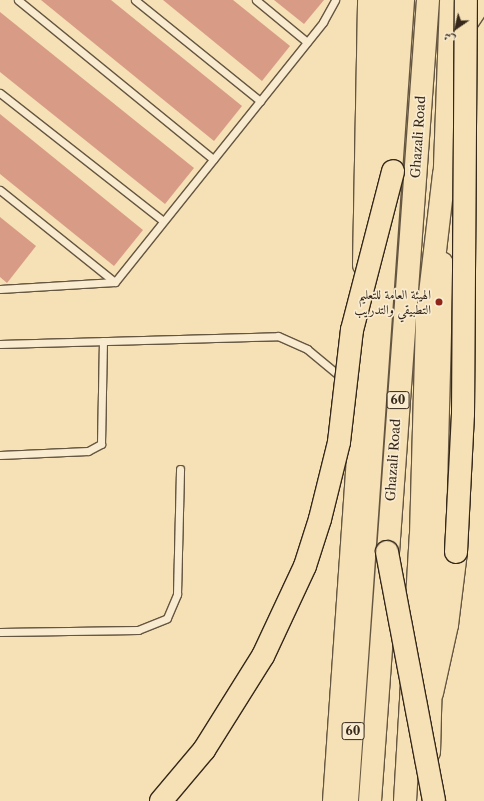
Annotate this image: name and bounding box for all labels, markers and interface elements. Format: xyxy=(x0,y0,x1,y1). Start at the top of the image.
north arrow xyxy=(436,8,476,48)
text: ش xyxy=(441,29,458,47)
street label: Ghazali Road xyxy=(407,95,429,179)
place label: الهيئة العامة للتعليم التطبيقي والتدريب xyxy=(354,287,431,318)
marker: الهيئة العامة للتعليم التطبيقي والتدريب xyxy=(434,297,444,307)
road number: 60 xyxy=(386,390,410,410)
street label: Ghazali Road xyxy=(382,418,404,502)
road number: 60 xyxy=(341,721,365,741)

